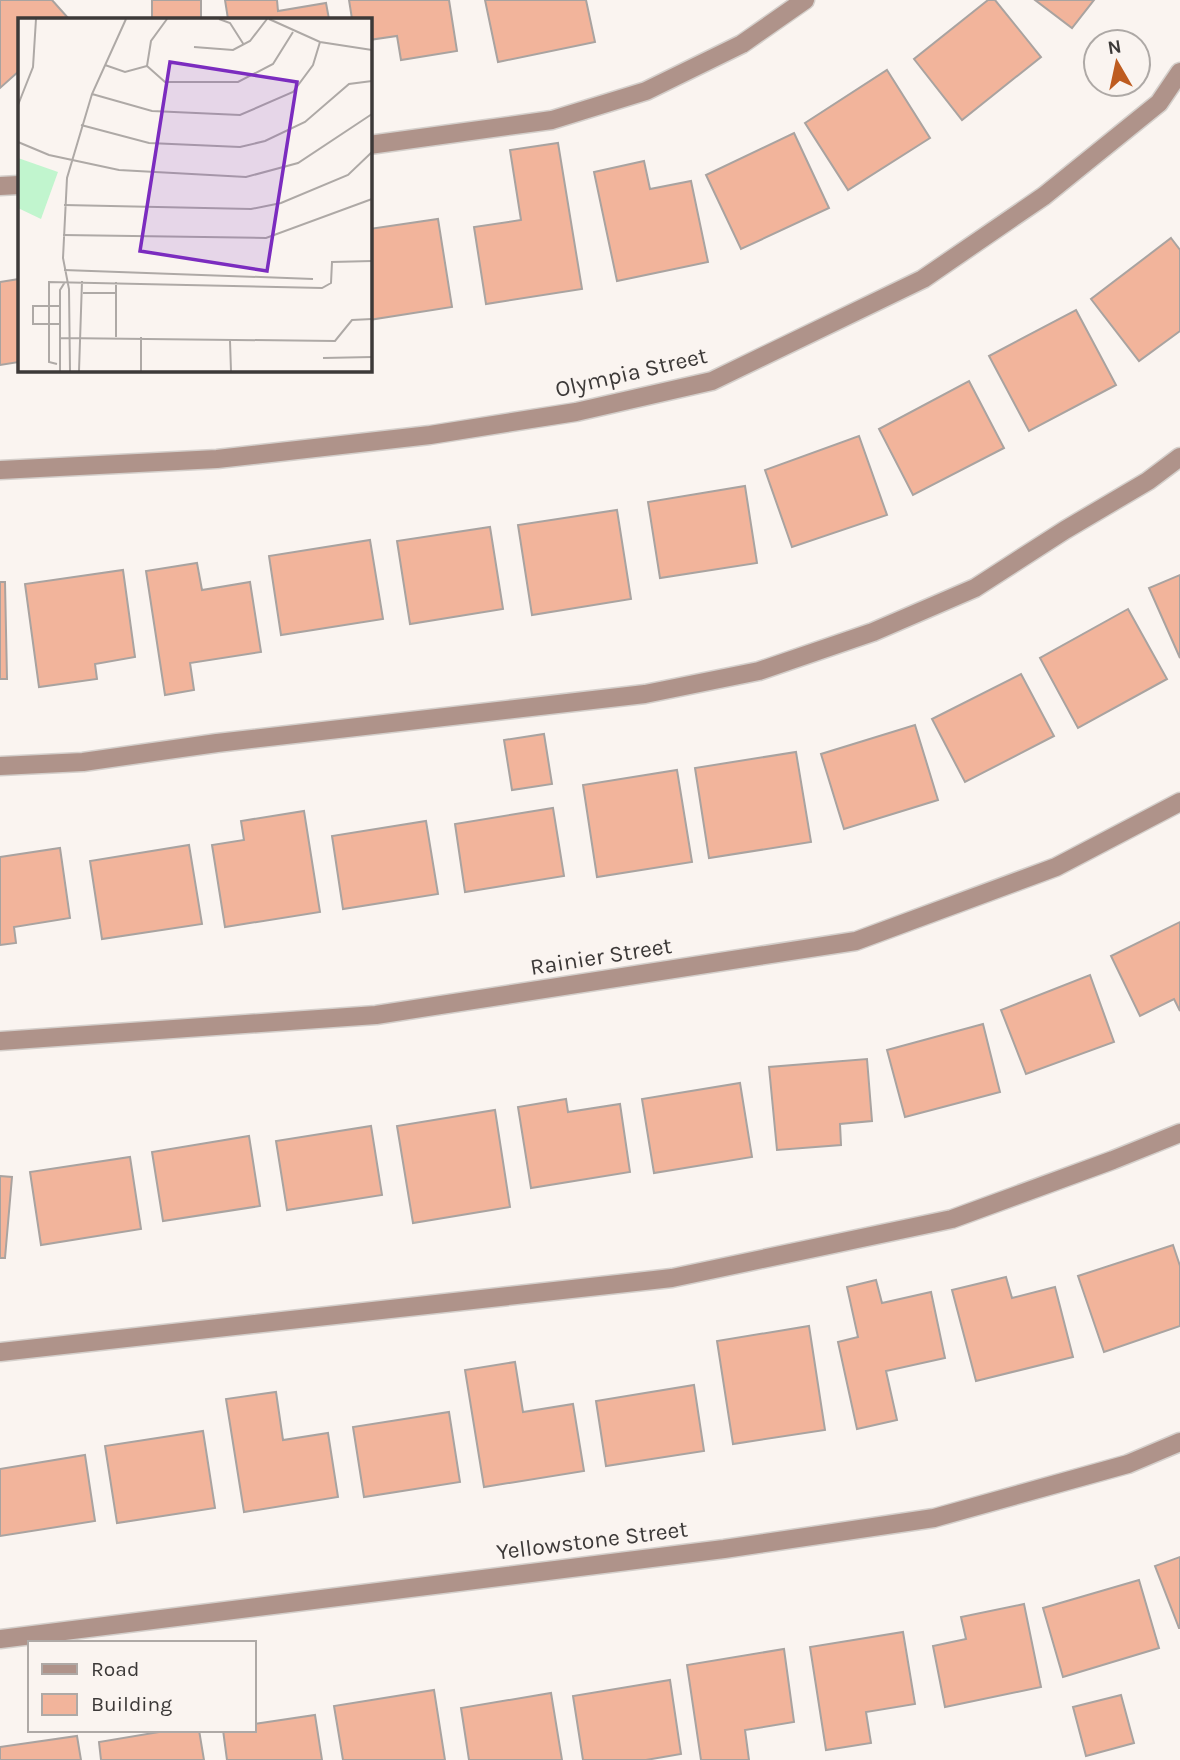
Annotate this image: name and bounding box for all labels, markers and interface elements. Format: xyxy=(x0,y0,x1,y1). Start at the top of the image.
inset map xyxy=(18,18,371,371)
north arrow xyxy=(1082,28,1152,98)
text: N xyxy=(1106,35,1123,59)
street label: Olympia Street xyxy=(553,342,710,403)
street label: Rainier Street xyxy=(528,932,674,981)
street label: Yellowstone Street xyxy=(495,1515,690,1566)
legend xyxy=(28,1641,256,1732)
text: Road xyxy=(91,1657,139,1681)
text: Building xyxy=(91,1692,172,1716)

